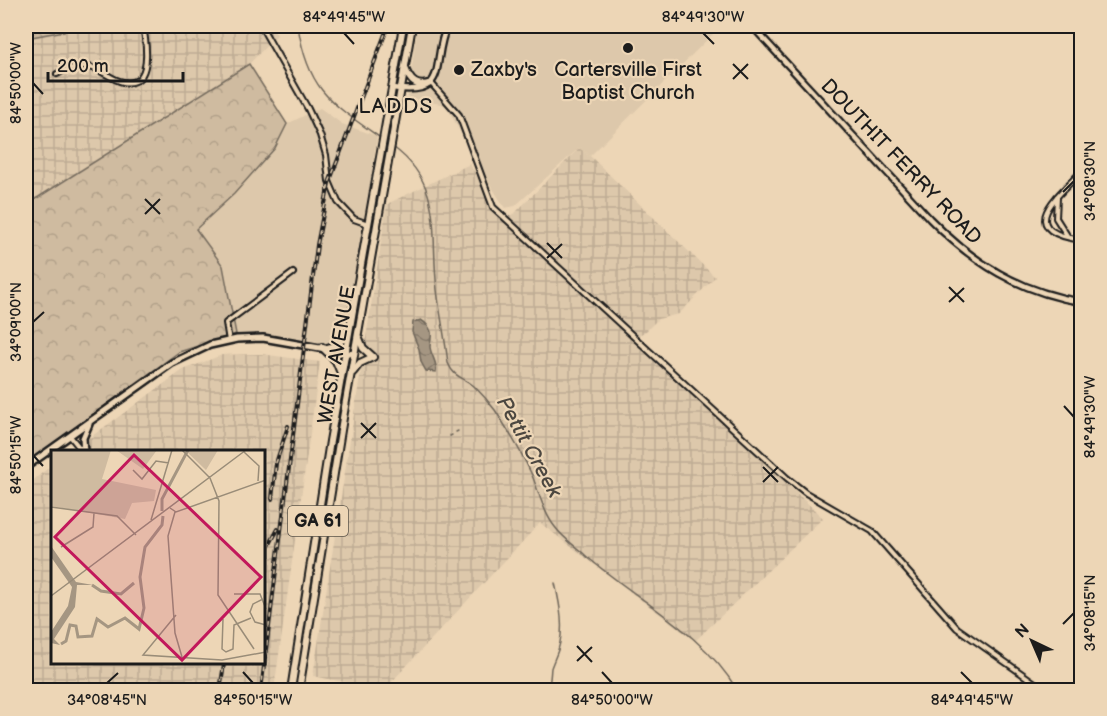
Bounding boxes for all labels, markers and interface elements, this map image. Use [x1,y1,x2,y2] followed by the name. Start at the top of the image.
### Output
[303,8,386,27] text: 84°49'45"W
[662,8,745,27] text: 84°49'30"W
[621,41,635,55] marker: Cartersville First Baptist Church
[7,42,26,124] text: 84°50'00"W
[48,45,183,83] scale bar
[57,56,109,77] text: 200 m
[470,58,537,82] place label: Zaxby's
[554,58,702,105] place label: Cartersville First Baptist Church
[452,63,466,77] marker: Zaxby's
[816,74,986,250] street label: DOUTHIT FERRY ROAD
[358,94,434,119] district label: LADDS
[1081,141,1100,221] text: 34°08'30"N
[7,282,26,362] text: 34°09'00"N
[313,284,361,426] street label: WEST AVENUE
[1081,375,1100,458] text: 84°49'30"W
[491,392,567,503] water label: Pettit Creek
[7,415,26,494] text: 84°50'15"W
[51,450,266,665] inset map
[288,506,348,536] road number: GA 61
[1081,575,1100,651] text: 34°08'15"N
[1002,611,1062,671] north arrow
[1012,620,1034,642] text: N
[67,691,147,710] text: 34°08'45"N
[214,691,293,710] text: 84°50'15"W
[571,691,653,710] text: 84°50'00"W
[931,691,1014,710] text: 84°49'45"W

